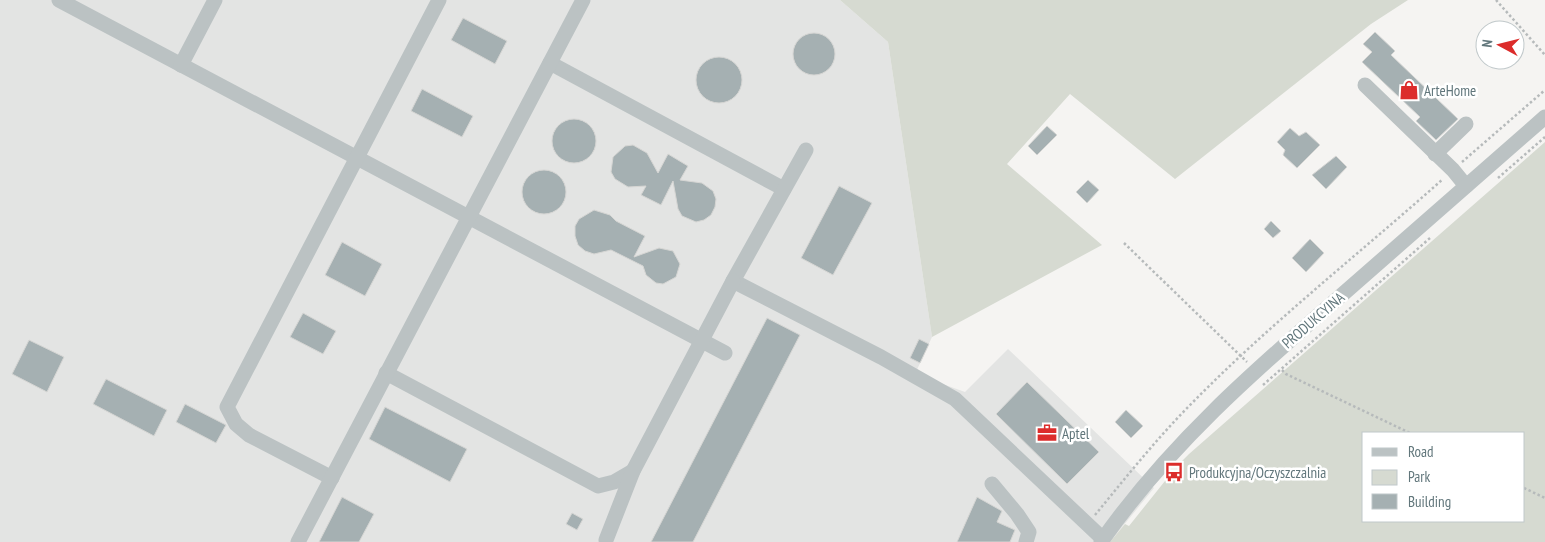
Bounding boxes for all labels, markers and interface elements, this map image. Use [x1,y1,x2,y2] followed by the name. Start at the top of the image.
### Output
[1475,20,1525,70] north arrow
[1478,39,1496,48] text: N
[1398,79,1420,101] shop icon: ArteHome
[1424,81,1476,100] place label: ArteHome
[1278,287,1349,352] street label: PRODUKCYJNA
[1036,422,1058,444] office icon: Aptel
[1062,424,1090,443] place label: Aptel
[1362,432,1525,522] legend
[1408,442,1434,461] text: Road
[1163,461,1185,483] bus stop icon: Produkcyjna/Oczyszczalnia
[1189,463,1326,482] place label: Produkcyjna/Oczyszczalnia
[1408,467,1430,486] text: Park
[1408,492,1451,511] text: Building

